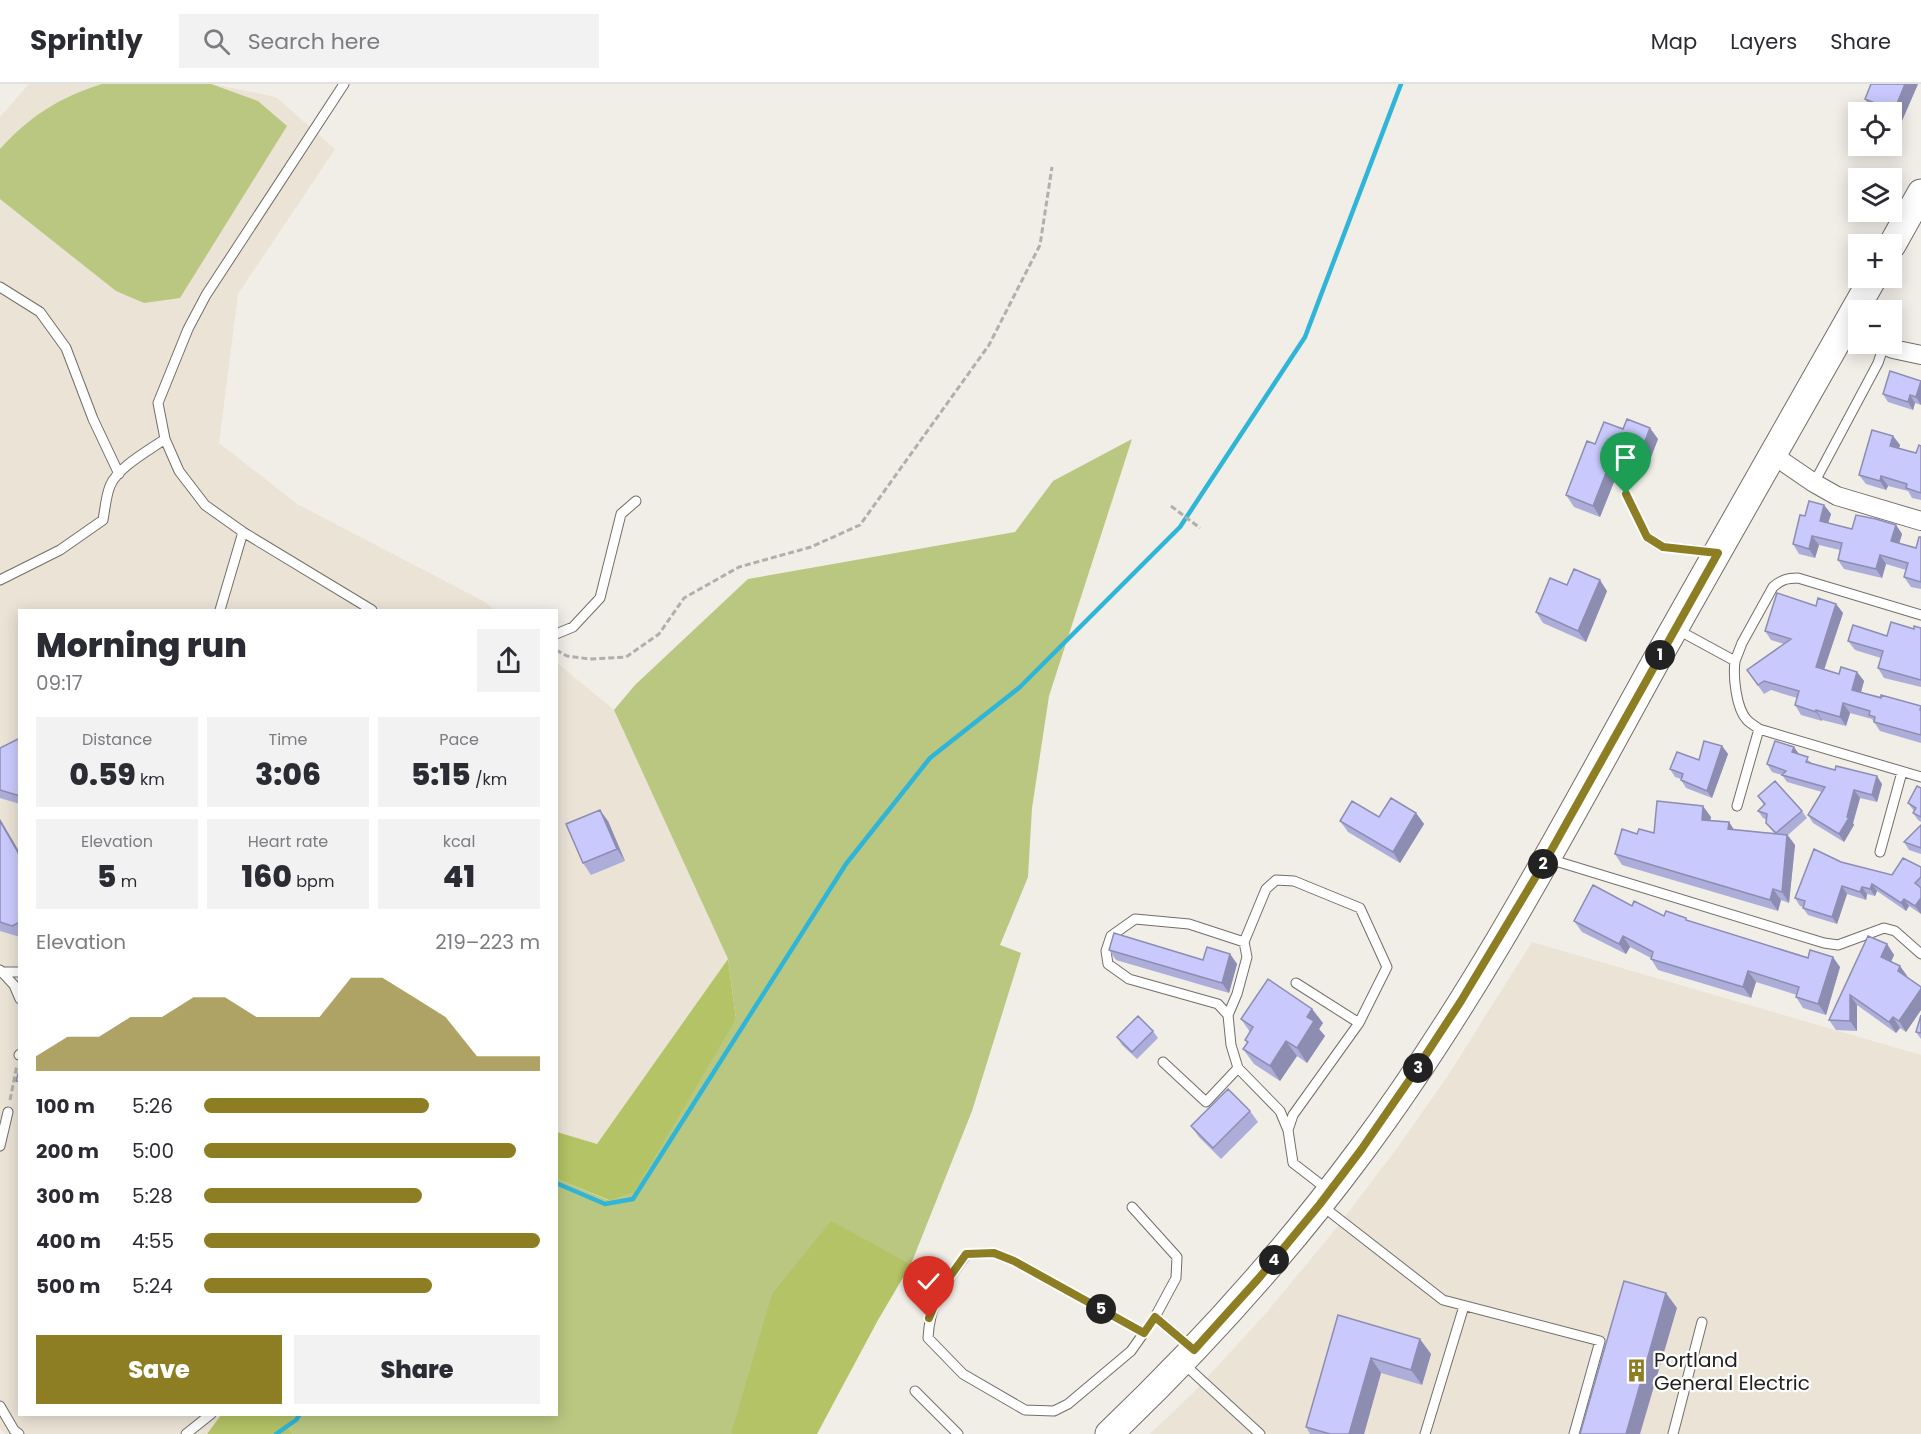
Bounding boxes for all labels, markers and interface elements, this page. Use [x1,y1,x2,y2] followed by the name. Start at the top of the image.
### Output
[179,14,599,68] search box
[30,21,143,60] text: Sprintly
[200,25,233,58] icon: search
[248,26,380,57] text: Search here
[1651,27,1697,56] text: Map
[1730,27,1797,56] text: Layers
[1830,27,1891,56] text: Share
[1848,102,1902,354] map controls
[1848,102,1902,156] button: locate
[1848,168,1902,222] button: layers
[1848,234,1902,288] button: +
[1848,300,1902,354] button: −
[1600,432,1651,494] pin
[1609,441,1642,474] icon: arrive
[36,622,247,669] text: Morning run
[477,629,540,692] button: share
[1645,640,1675,670] pin: 1
[1657,643,1663,666] text: 1
[36,669,83,697] text: 09:17
[82,728,152,751] text: Distance
[269,728,308,751] text: Time
[439,728,479,751] text: Pace
[69,753,136,796] text: 0.59
[255,753,321,796] text: 3:06
[411,753,471,796] text: 5:15
[136,768,165,791] text: km
[471,768,507,791] text: /km
[81,830,153,853] text: Elevation
[248,830,328,853] text: Heart rate
[443,830,475,853] text: kcal
[1528,849,1558,879] pin: 2
[1538,852,1548,875] text: 2
[97,855,116,898] text: 5
[242,855,292,898] text: 160
[443,855,475,898] text: 41
[116,870,137,893] text: m
[292,870,334,893] text: bpm
[36,928,126,956] text: Elevation
[435,928,540,956] text: 219–223 m
[1403,1053,1433,1083] pin: 3
[1413,1056,1423,1079] text: 3
[36,1092,95,1120] text: 100 m
[132,1092,173,1120] text: 5:26
[36,1137,99,1165] text: 200 m
[132,1137,174,1165] text: 5:00
[36,1182,100,1210] text: 300 m
[132,1182,173,1210] text: 5:28
[36,1227,101,1255] text: 400 m
[132,1227,174,1255] text: 4:55
[1259,1245,1289,1275] pin: 4
[1269,1248,1279,1271] text: 4
[903,1256,954,1318] pin
[912,1265,945,1298] icon: check
[36,1272,101,1300] text: 500 m
[132,1272,173,1300] text: 5:24
[1086,1294,1116,1324] pin: 5
[1096,1297,1106,1320] text: 5
[36,1335,282,1404] button: Save
[294,1335,540,1404] button: Share
[1654,1346,1810,1397] place label: Portland General Electric
[1623,1358,1649,1384] building icon: Portland General Electric

